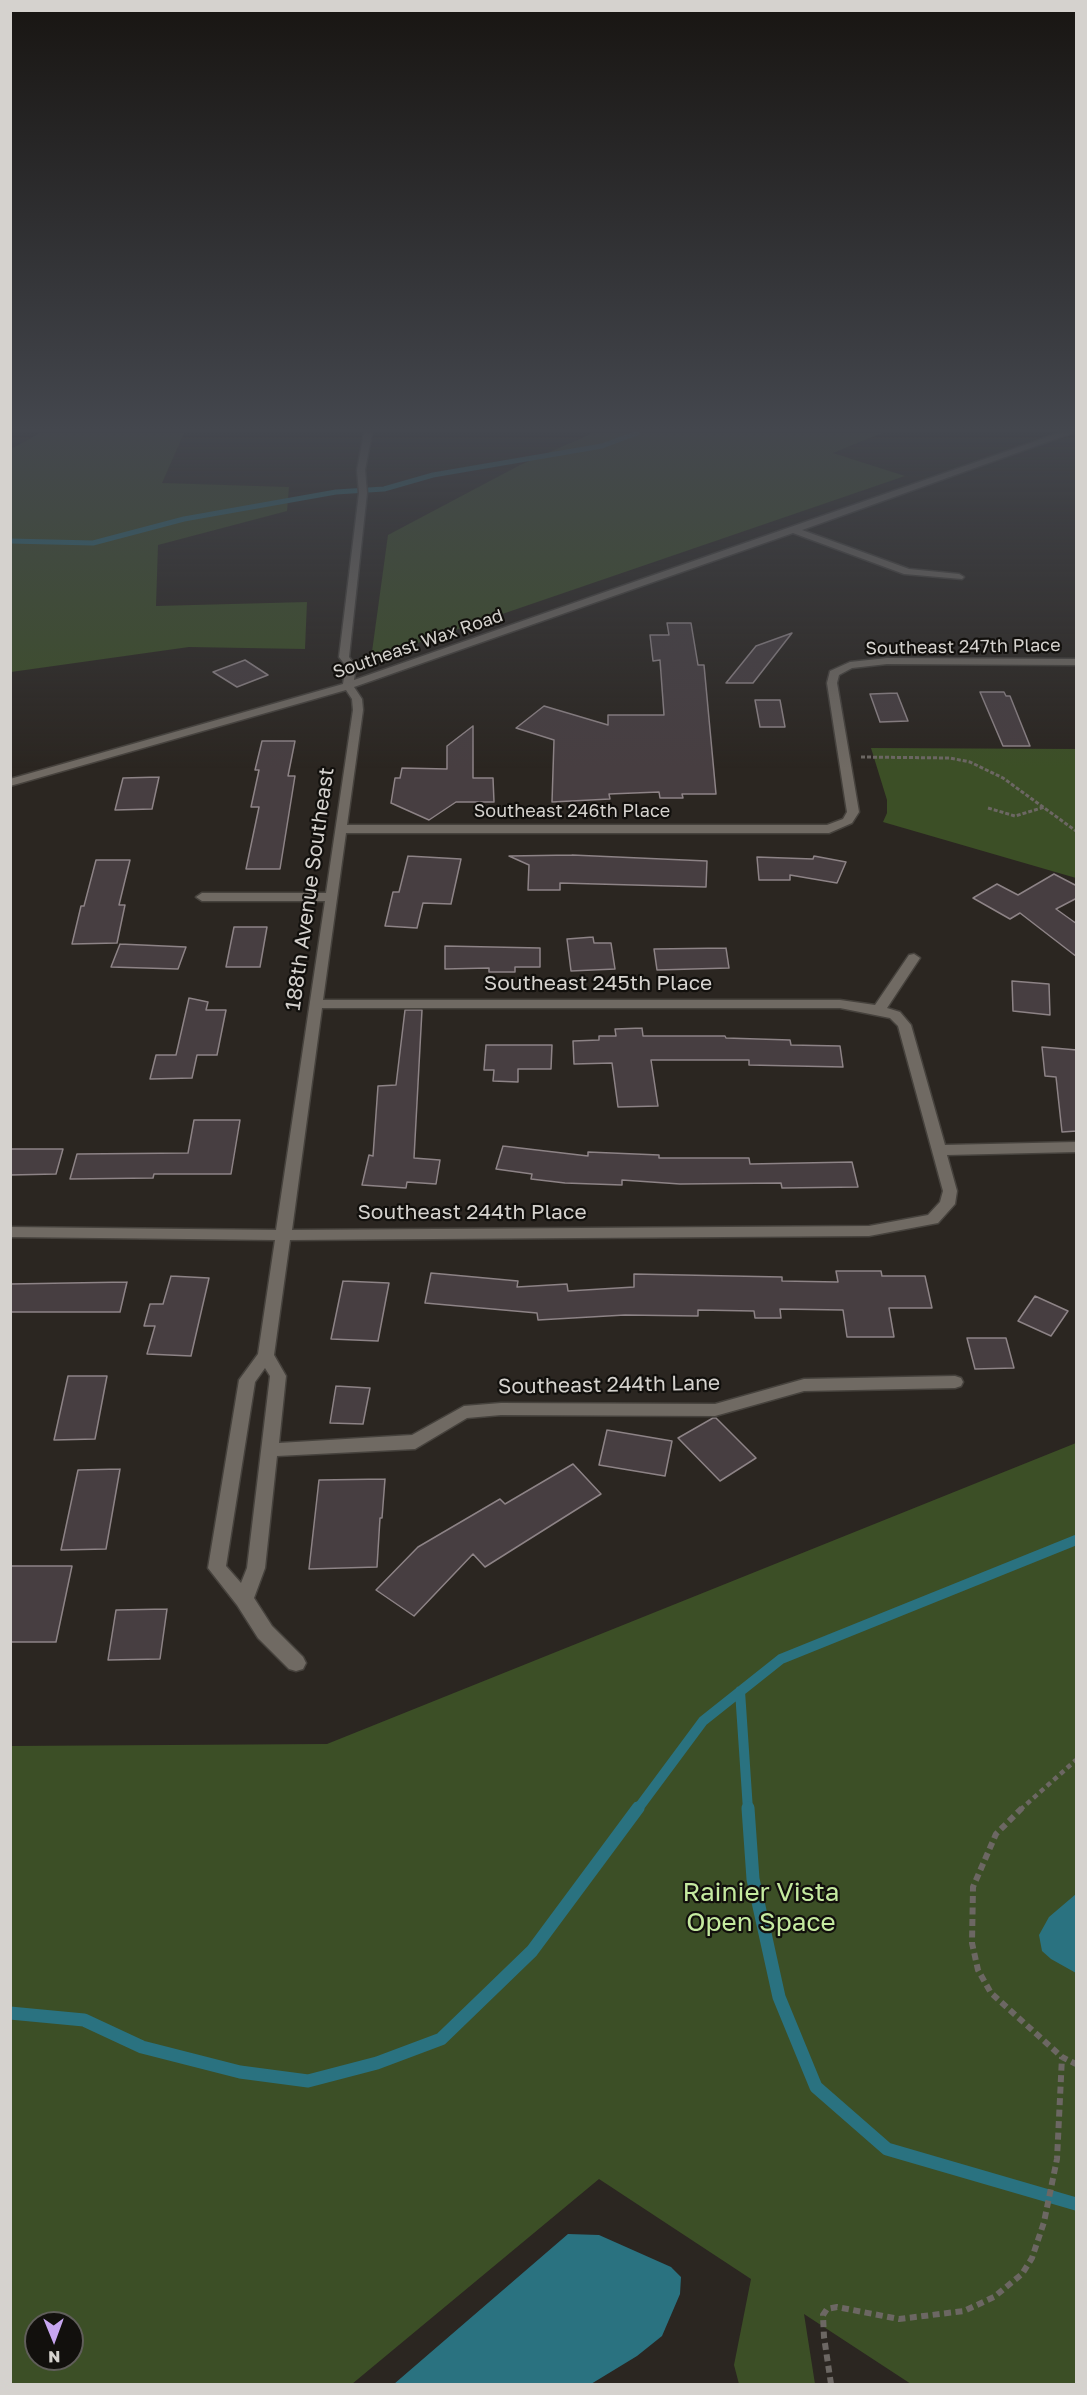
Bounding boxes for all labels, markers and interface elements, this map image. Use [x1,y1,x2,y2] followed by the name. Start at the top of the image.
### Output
[330,605,506,683] street label: Southeast Wax Road
[865,634,1061,660] street label: Southeast 247th Place
[280,766,340,1012] street label: 188th Avenue Southeast
[474,800,670,822] street label: Southeast 246th Place
[484,970,712,996] street label: Southeast 245th Place
[357,1199,587,1225] street label: Southeast 244th Place
[498,1370,720,1400] street label: Southeast 244th Lane
[682,1877,840,1938] park label: Rainier Vista Open Space
[24,2311,84,2371] north arrow
[48,2347,61,2367] text: N

